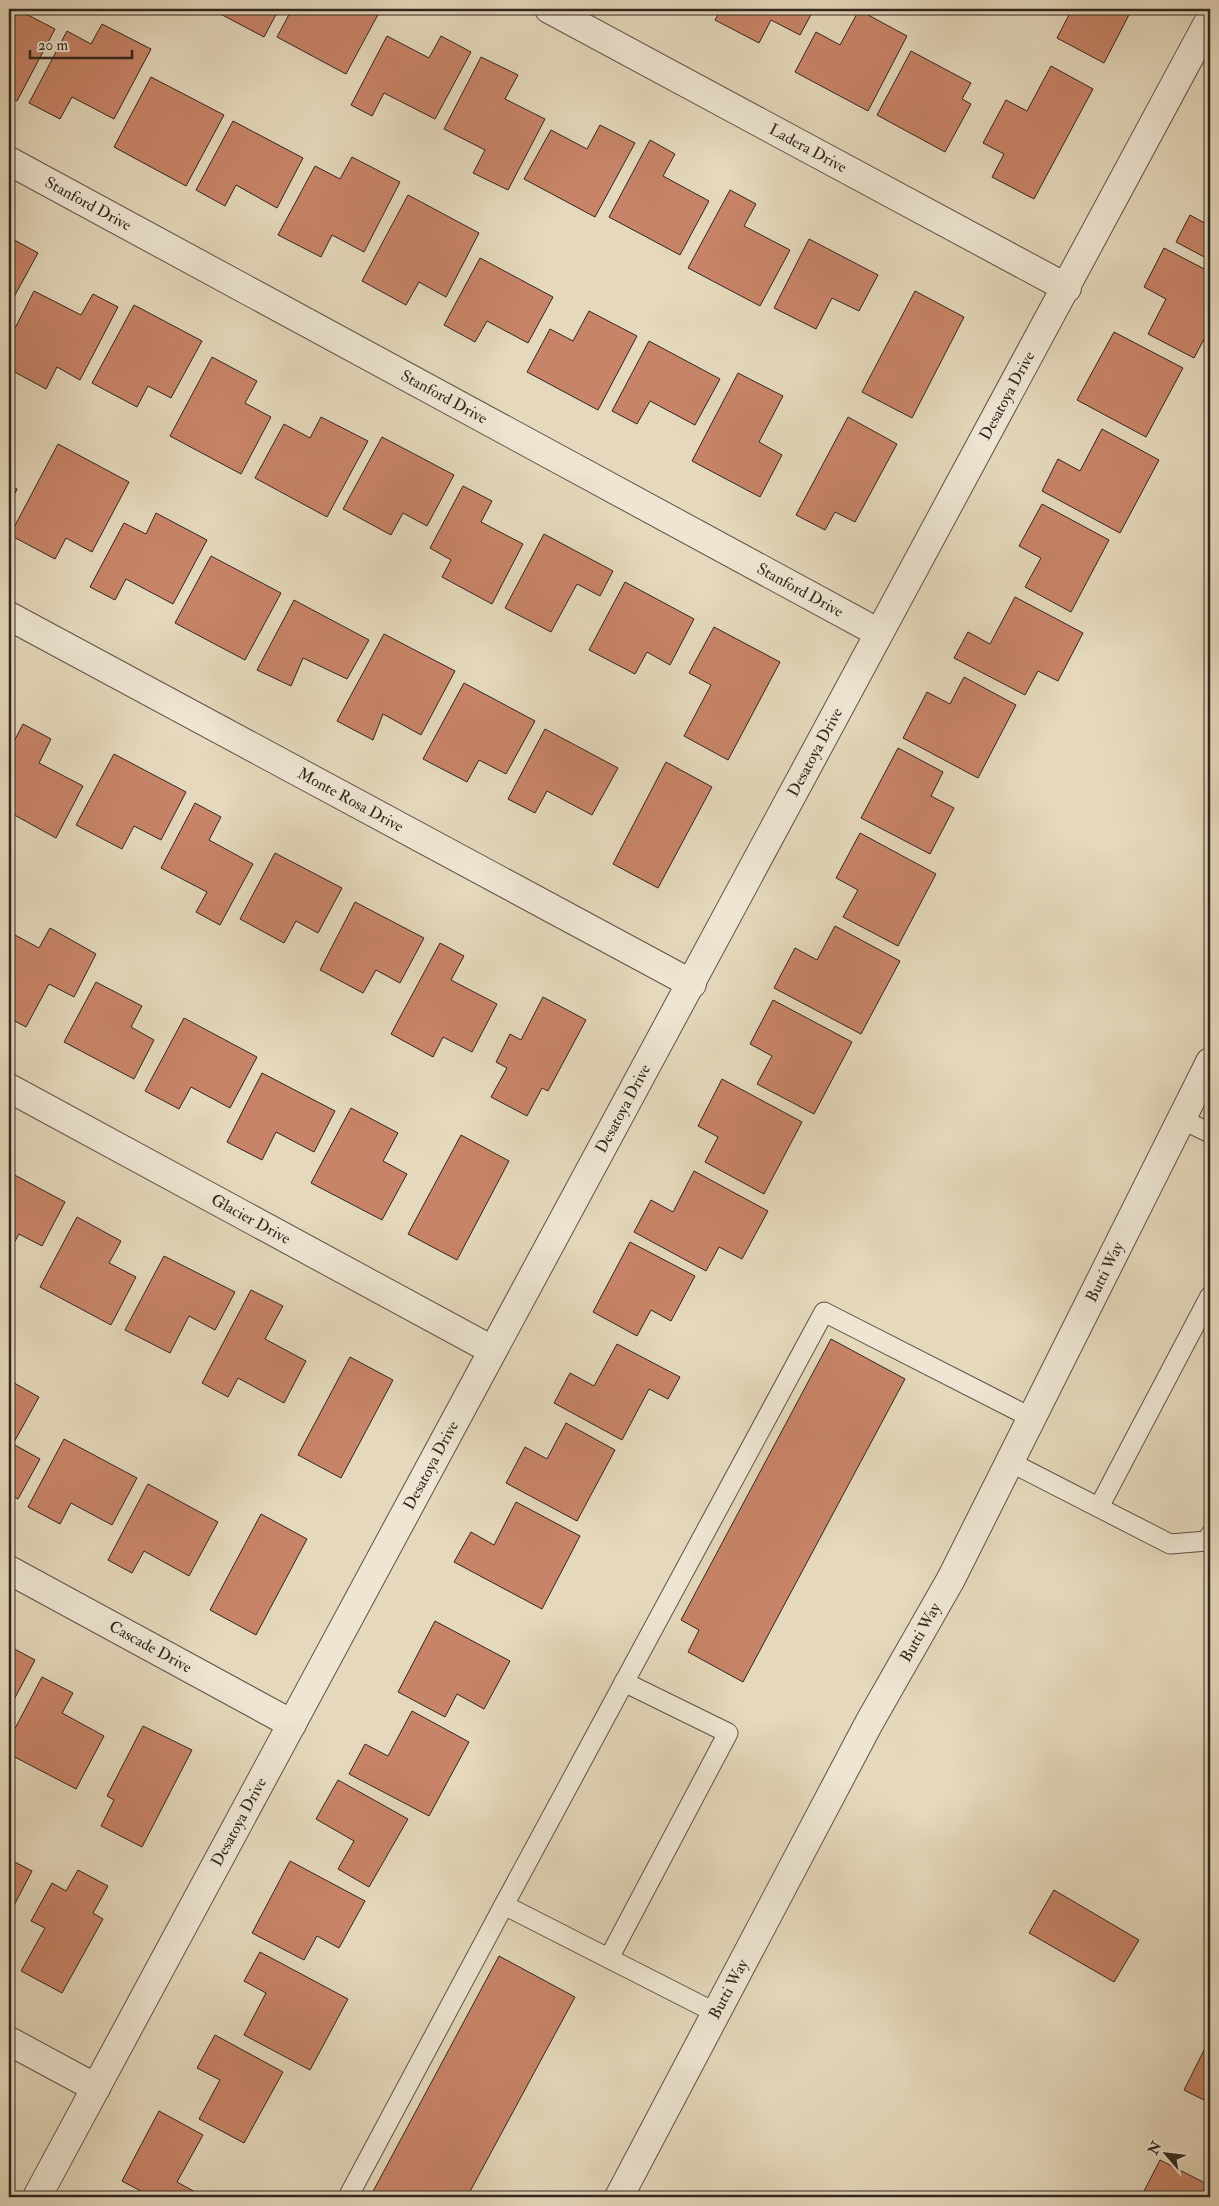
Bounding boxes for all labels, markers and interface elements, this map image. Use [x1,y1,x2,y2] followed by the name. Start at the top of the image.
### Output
[30,28,132,60] scale bar
[38,36,68,55] text: 20 m
[766,119,850,178] street label: Ladera Drive
[41,172,135,236] street label: Stanford Drive
[975,347,1039,444] street label: Desatoya Drive
[397,365,491,429] street label: Stanford Drive
[753,559,847,622] street label: Stanford Drive
[783,704,847,800] street label: Desatoya Drive
[294,763,407,837] street label: Monte Rosa Drive
[591,1061,655,1157] street label: Desatoya Drive
[208,1189,294,1249] street label: Glacier Drive
[1081,1238,1129,1306] street label: Butti Way
[399,1417,463,1513] street label: Desatoya Drive
[896,1598,946,1666] street label: Butti Way
[106,1616,196,1678] street label: Cascade Drive
[207,1774,271,1870] street label: Desatoya Drive
[705,1955,753,2023] street label: Butti Way
[1142,2128,1192,2178] north arrow
[1144,2138,1166,2159] text: N

